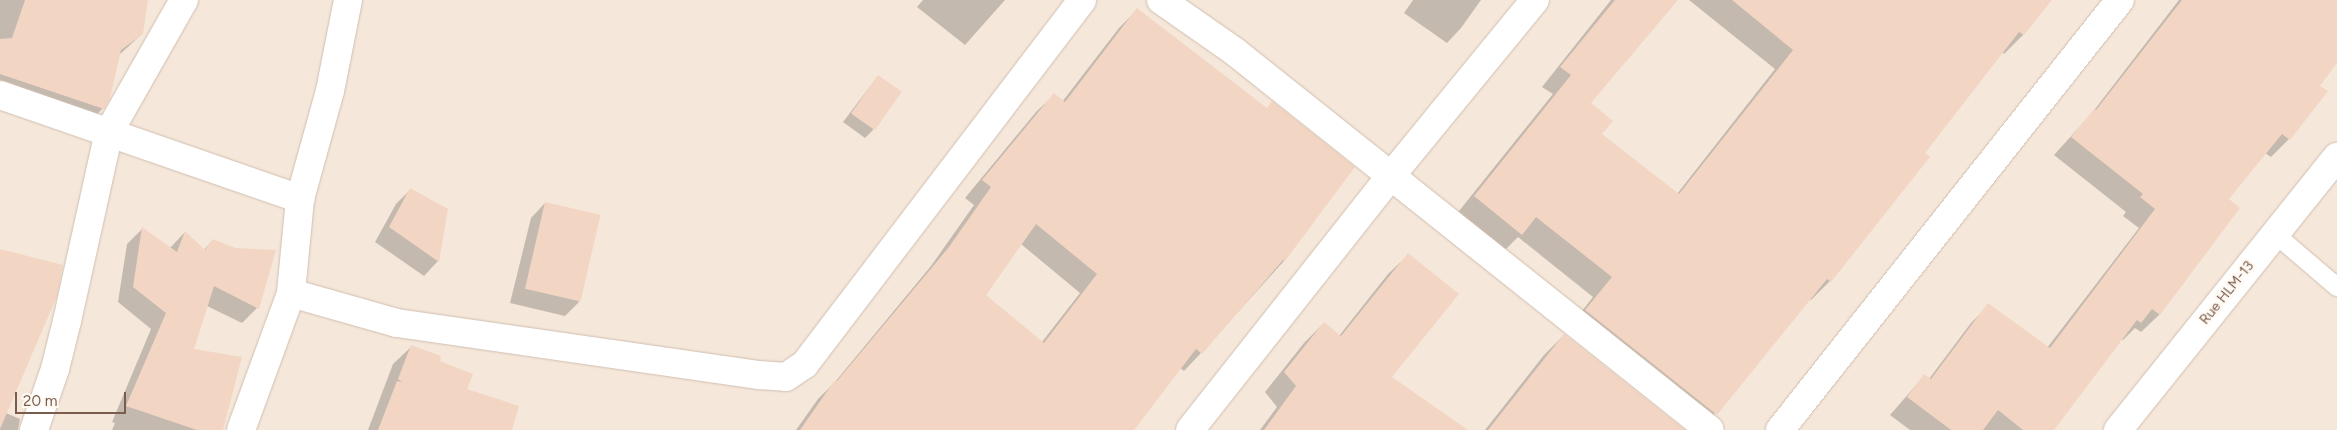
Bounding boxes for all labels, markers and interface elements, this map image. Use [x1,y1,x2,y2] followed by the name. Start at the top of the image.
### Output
[2196,258,2258,328] street label: Rue HLM-13
[18,382,129,414] scale bar
[23,392,57,410] text: 20 m

